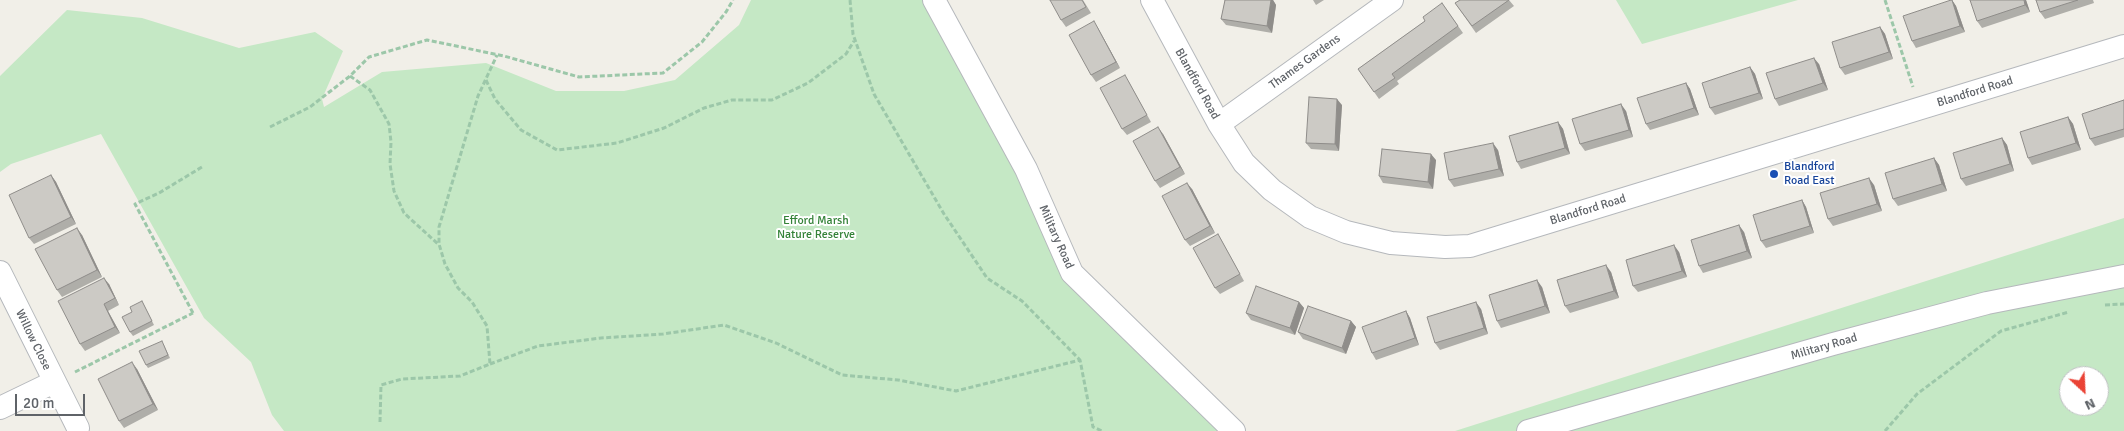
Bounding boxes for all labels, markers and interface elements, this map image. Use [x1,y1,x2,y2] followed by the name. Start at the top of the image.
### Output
[1267,31,1343,93] street label: Thames Gardens
[1172,46,1222,122] street label: Blandford Road
[1935,74,2015,110] street label: Blandford Road
[1784,160,1835,188] place label: Blandford Road East
[1768,168,1780,180] marker: Blandford Road East
[1548,192,1628,228] street label: Blandford Road
[1035,203,1077,271] street label: Military Road
[777,214,855,242] park label: Efford Marsh Nature Reserve
[12,307,54,373] street label: Willow Close
[1789,331,1859,363] street label: Military Road
[2059,366,2109,416] north arrow
[18,384,88,416] scale bar
[23,394,54,412] text: 20 m
[2082,394,2098,414] text: N

